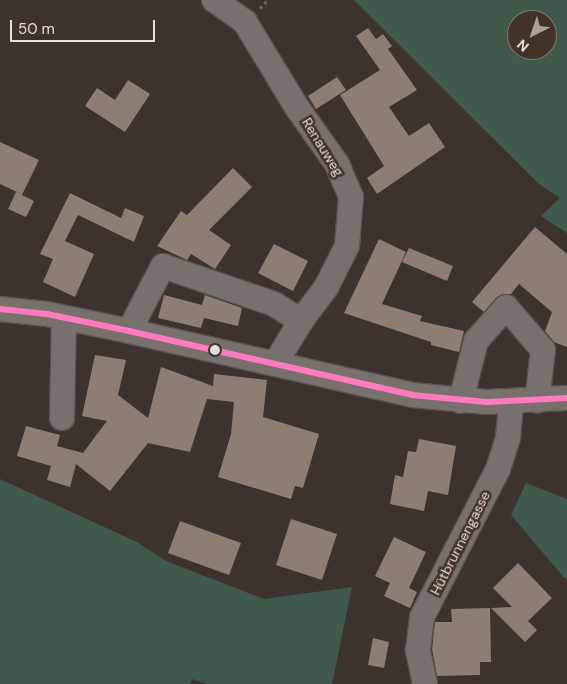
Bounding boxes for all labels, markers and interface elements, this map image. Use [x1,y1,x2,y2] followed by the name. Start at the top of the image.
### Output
[12,10,158,42] scale bar
[507,10,557,60] north arrow
[18,19,55,39] text: 50 m
[513,35,533,56] text: N
[298,115,348,179] street label: Renauweg
[210,345,220,355] unlabelled marker
[427,488,493,598] street label: Hütbrunnengasse

